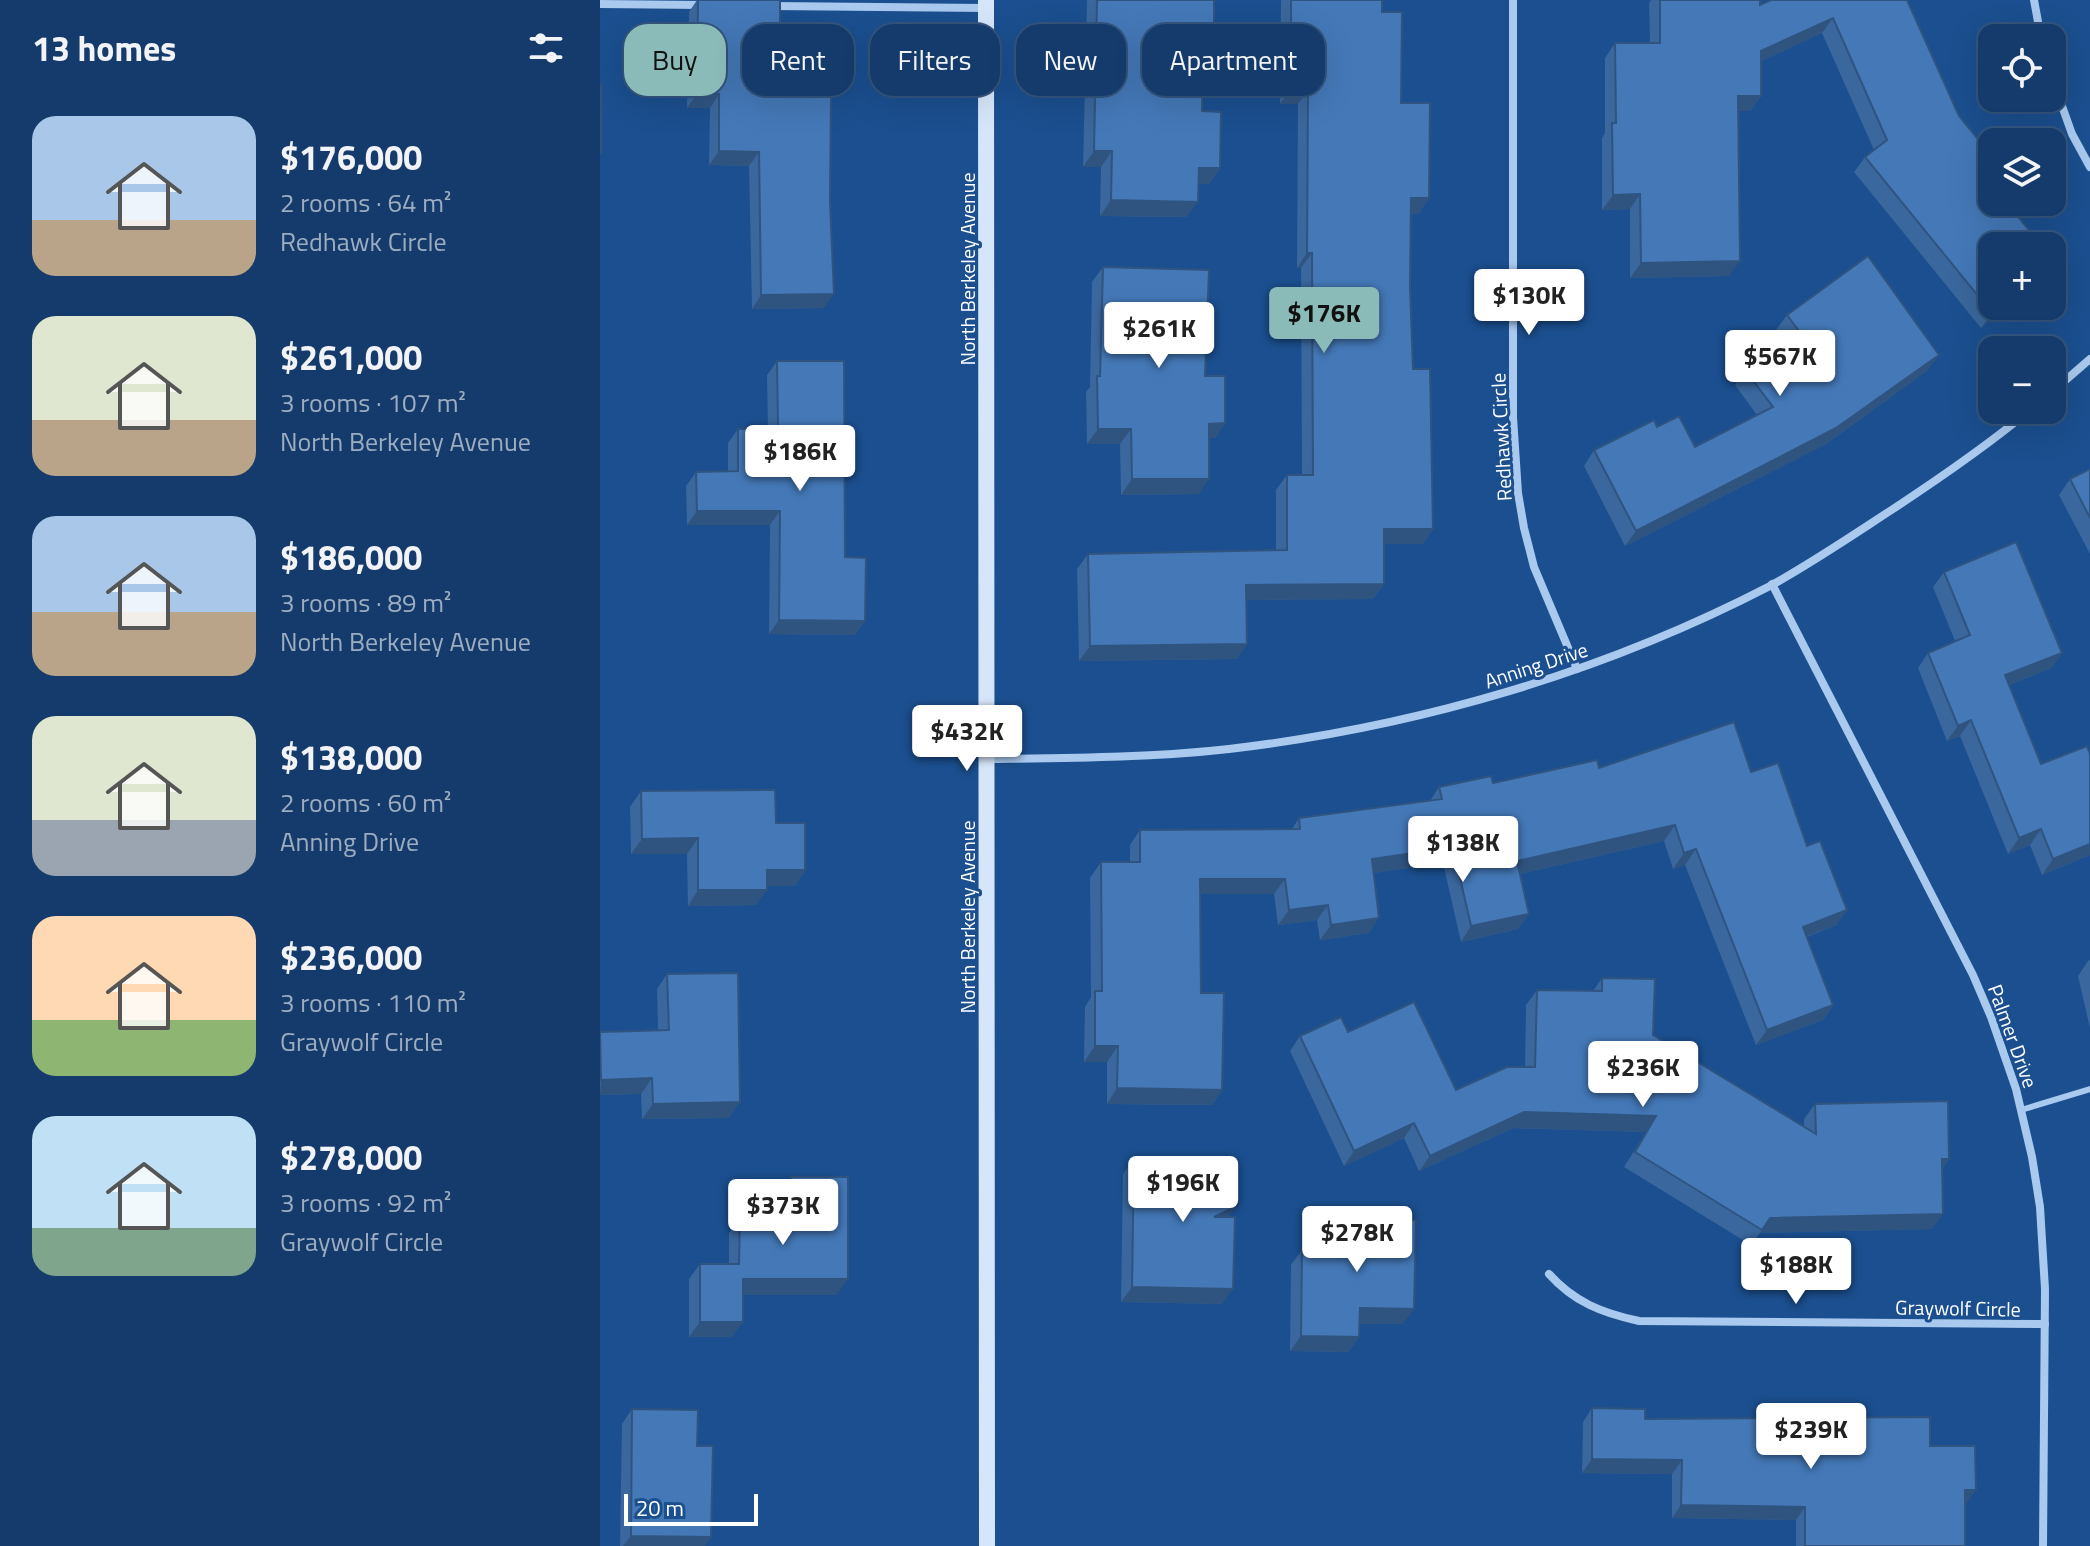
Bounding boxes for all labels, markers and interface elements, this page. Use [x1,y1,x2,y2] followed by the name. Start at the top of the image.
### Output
[32,22,176,74] text: 13 homes
[624,24,726,96] chip: Buy
[742,24,854,96] chip: Rent
[870,24,1000,96] chip: Filters
[1016,24,1126,96] chip: New
[1142,24,1325,96] chip: Apartment
[1978,24,2066,424] map controls
[1978,24,2066,112] button: locate
[524,26,568,70] icon: filters
[1978,128,2066,216] button: layers
[280,131,422,183] text: $176,000
[96,148,192,244] icon: home
[952,173,983,365] street label: North Berkeley Avenue
[280,183,451,222] text: 2 rooms · 64 m²
[280,222,447,261] text: Redhawk Circle
[1978,232,2066,320] button: +
[1473,269,1585,337] pin: $130K
[1492,275,1566,314] text: $130K
[1268,287,1380,355] pin: $176K
[1287,293,1361,332] text: $176K
[1103,302,1215,370] pin: $261K
[1122,308,1196,347] text: $261K
[1724,330,1836,398] pin: $567K
[280,331,422,383] text: $261,000
[1743,336,1817,375] text: $567K
[1978,336,2066,424] button: −
[96,348,192,444] icon: home
[1482,372,1520,502] street label: Redhawk Circle
[280,383,466,422] text: 3 rooms · 107 m²
[280,422,531,461] text: North Berkeley Avenue
[744,425,856,493] pin: $186K
[763,431,837,470] text: $186K
[280,531,422,583] text: $186,000
[96,548,192,644] icon: home
[280,583,451,622] text: 3 rooms · 89 m²
[280,622,531,661] text: North Berkeley Avenue
[1480,634,1592,696] street label: Anning Drive
[911,705,1023,773] pin: $432K
[930,711,1004,750] text: $432K
[280,731,422,783] text: $138,000
[96,748,192,844] icon: home
[280,783,451,822] text: 2 rooms · 60 m²
[1407,816,1519,884] pin: $138K
[952,821,983,1013] street label: North Berkeley Avenue
[280,822,419,861] text: Anning Drive
[1426,822,1500,861] text: $138K
[280,931,422,983] text: $236,000
[96,948,192,1044] icon: home
[1980,980,2046,1092] street label: Palmer Drive
[280,983,466,1022] text: 3 rooms · 110 m²
[280,1022,443,1061] text: Graywolf Circle
[1587,1041,1699,1109] pin: $236K
[1606,1047,1680,1086] text: $236K
[280,1131,422,1183] text: $278,000
[96,1148,192,1244] icon: home
[1127,1156,1239,1224] pin: $196K
[1146,1162,1220,1201] text: $196K
[727,1179,839,1247] pin: $373K
[280,1183,451,1222] text: 3 rooms · 92 m²
[746,1185,820,1224] text: $373K
[1301,1206,1413,1274] pin: $278K
[1320,1212,1394,1251] text: $278K
[280,1222,443,1261] text: Graywolf Circle
[1740,1238,1852,1306] pin: $188K
[1759,1244,1833,1283] text: $188K
[1895,1291,2021,1325] street label: Graywolf Circle
[1755,1403,1867,1471] pin: $239K
[1774,1409,1848,1448] text: $239K
[624,1490,758,1526] scale bar
[636,1491,684,1525] text: 20 m

